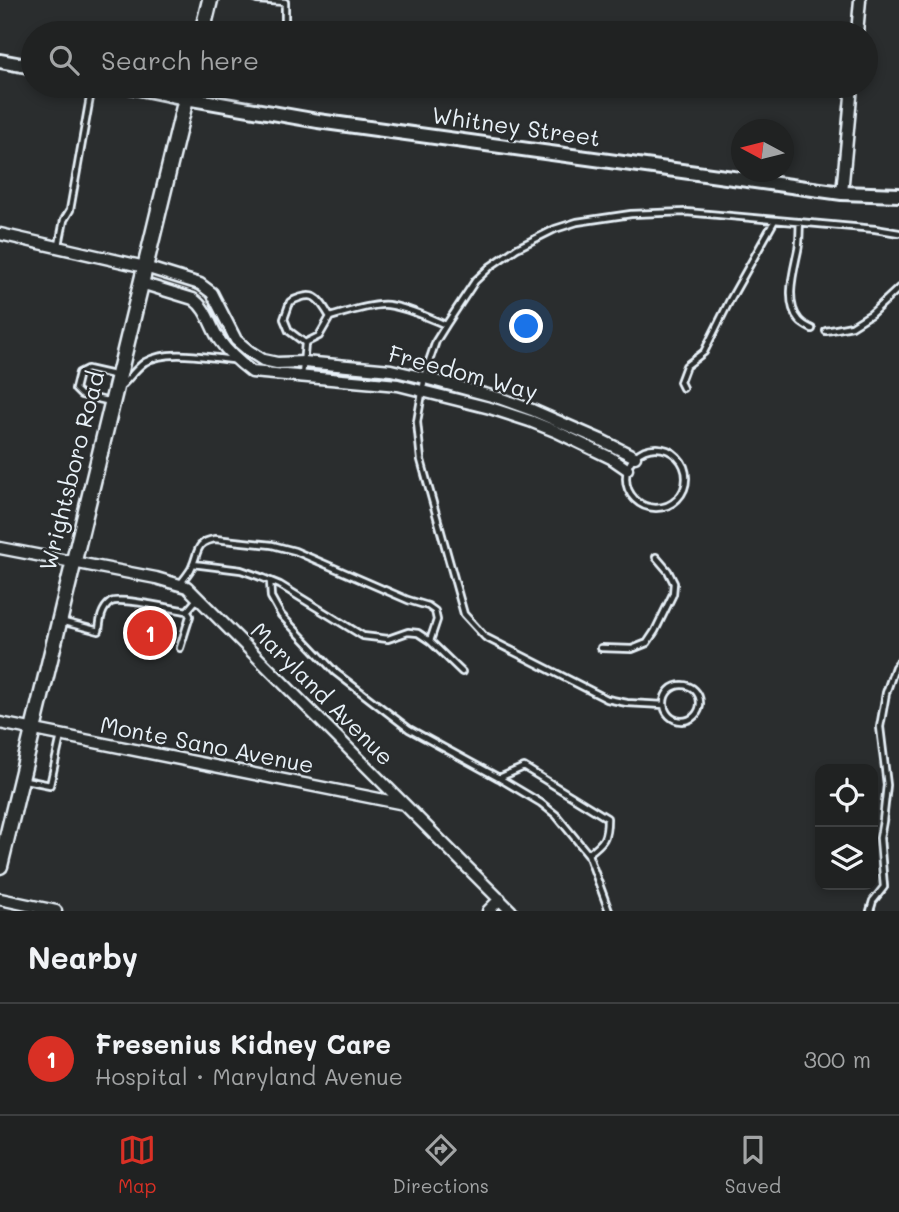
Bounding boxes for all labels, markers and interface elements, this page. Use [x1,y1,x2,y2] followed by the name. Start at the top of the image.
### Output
[21,21,878,98] search box
[45,41,83,79] icon: search
[101,43,259,77] text: Search here
[430,99,602,153] street label: Whitney Street
[731,119,794,182] north arrow
[509,309,543,343] your location
[385,338,541,406] street label: Freedom Way
[32,368,110,574] street label: Wrightsboro Road
[127,607,173,659] pin: 1
[245,615,401,771] street label: Maryland Avenue
[98,709,317,779] street label: Monte Sano Avenue
[815,764,878,890] map controls
[815,764,878,827] button: locate
[815,827,878,890] button: layers
[28,937,138,977] text: Nearby
[95,1027,391,1061] text: Fresenius Kidney Care
[46,1044,56,1074] text: 1
[803,1044,871,1074] text: 300 m
[95,1061,403,1091] text: Hospital · Maryland Avenue
[118,1131,157,1198] tab: Map
[392,1131,489,1198] tab: Directions
[725,1131,781,1198] tab: Saved

